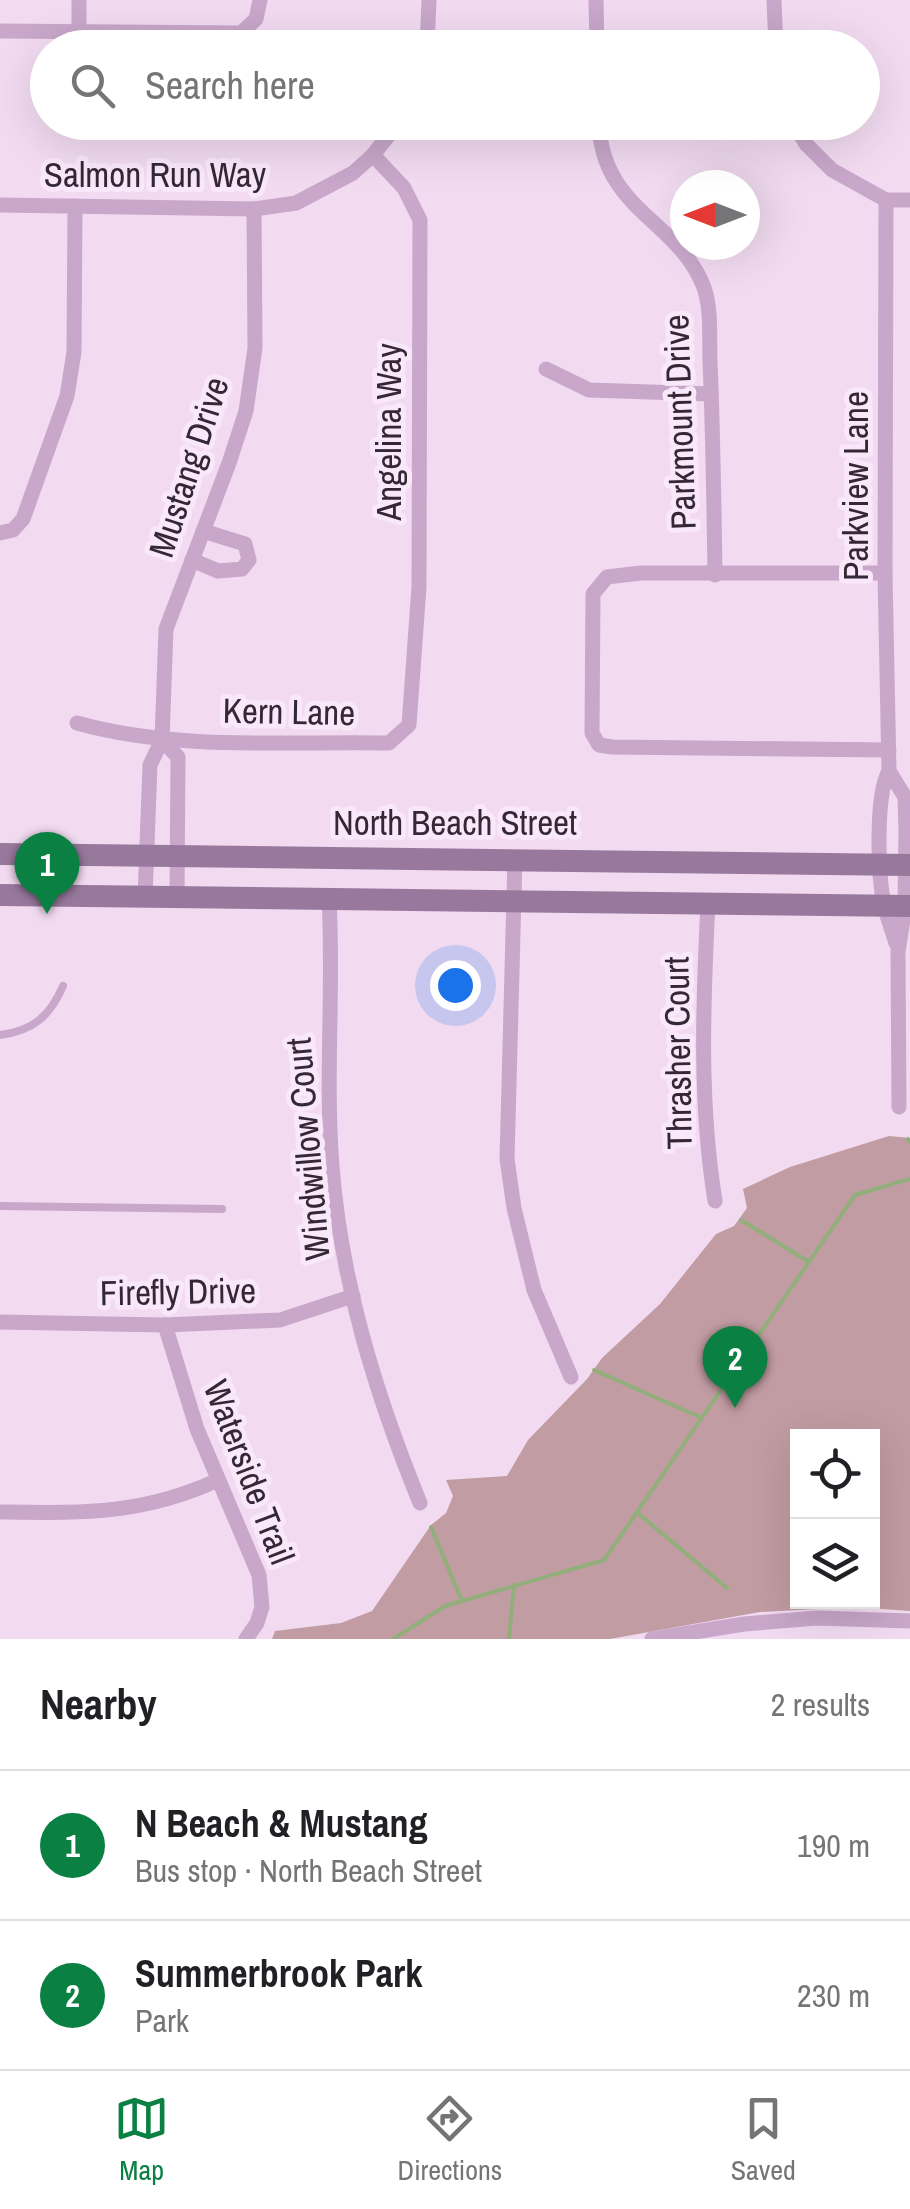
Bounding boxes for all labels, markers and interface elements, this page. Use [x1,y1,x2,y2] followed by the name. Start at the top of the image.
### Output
[30,30,880,140] search box
[65,58,120,113] icon: search
[145,60,315,111] text: Search here
[44,151,267,198] street label: Salmon Run Way
[670,170,760,260] north arrow
[652,314,707,530] street label: Parkmount Drive
[365,343,412,522] street label: Angelina Way
[137,371,240,563] street label: Mustang Drive
[832,391,879,581] street label: Parkview Lane
[222,687,356,736] street label: Kern Lane
[333,799,577,846] street label: North Beach Street
[15,832,80,914] pin: 1
[652,956,703,1150] street label: Thrasher Court
[430,960,481,1011] your location
[274,1036,341,1262] street label: Windwillow Court
[99,1267,257,1316] street label: Firefly Drive
[702,1326,768,1408] pin: 2
[193,1373,306,1571] street label: Waterside Trail
[790,1429,880,1609] map controls
[790,1429,880,1519] button: locate
[790,1519,880,1609] button: layers
[40,1676,157,1732] text: Nearby
[771,1683,870,1726] text: 2 results
[135,1798,428,1849] text: N Beach & Mustang
[65,1824,80,1867] text: 1
[797,1824,870,1867] text: 190 m
[135,1849,482,1892] text: Bus stop · North Beach Street
[135,1948,422,1999] text: Summerbrook Park
[65,1974,80,2017] text: 2
[797,1974,870,2017] text: 230 m
[135,1999,189,2042] text: Park
[114,2091,169,2189] tab: Map
[398,2091,502,2189] tab: Directions
[731,2091,796,2189] tab: Saved

